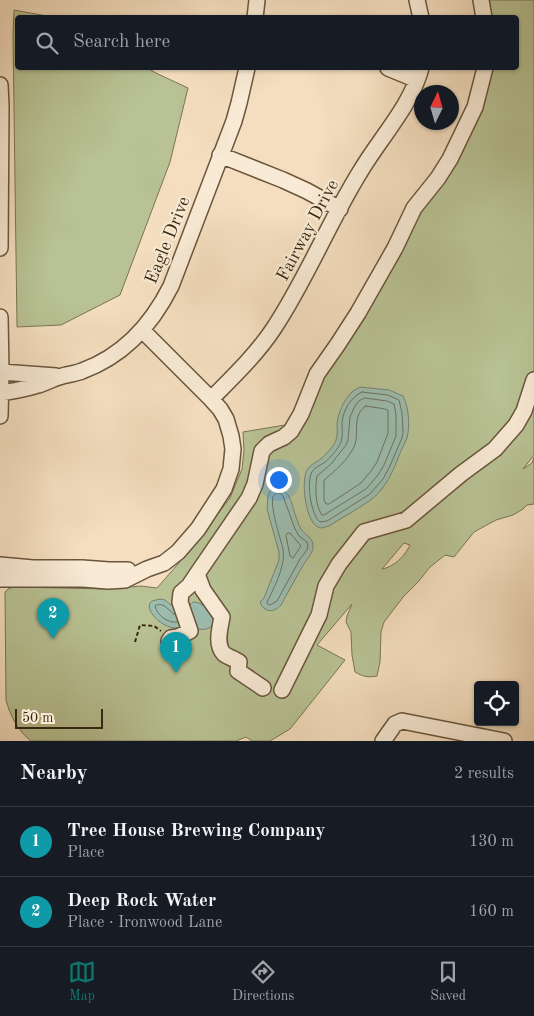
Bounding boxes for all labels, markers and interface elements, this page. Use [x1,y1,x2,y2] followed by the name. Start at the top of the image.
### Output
[15,15,519,70] search box
[33,29,61,57] icon: search
[73,33,170,52] text: Search here
[414,85,459,130] north arrow
[274,177,342,284] street label: Fairway Drive
[142,194,194,287] street label: Eagle Drive
[266,467,292,493] your location
[37,598,69,639] pin: 2
[160,632,192,673] pin: 1
[474,681,519,726] map controls
[474,681,519,726] button: locate
[15,706,102,729] scale bar
[22,711,53,725] text: 50 m
[20,763,88,784] text: Nearby
[454,766,514,782] text: 2 results
[67,822,326,841] text: Tree House Brewing Company
[31,834,41,850] text: 1
[469,834,514,850] text: 130 m
[67,845,104,861] text: Place
[67,892,216,911] text: Deep Rock Water
[31,904,41,920] text: 2
[469,904,514,920] text: 160 m
[67,915,222,931] text: Place · Ironwood Lane
[68,958,96,1005] tab: Map
[232,958,294,1005] tab: Directions
[430,958,466,1005] tab: Saved

